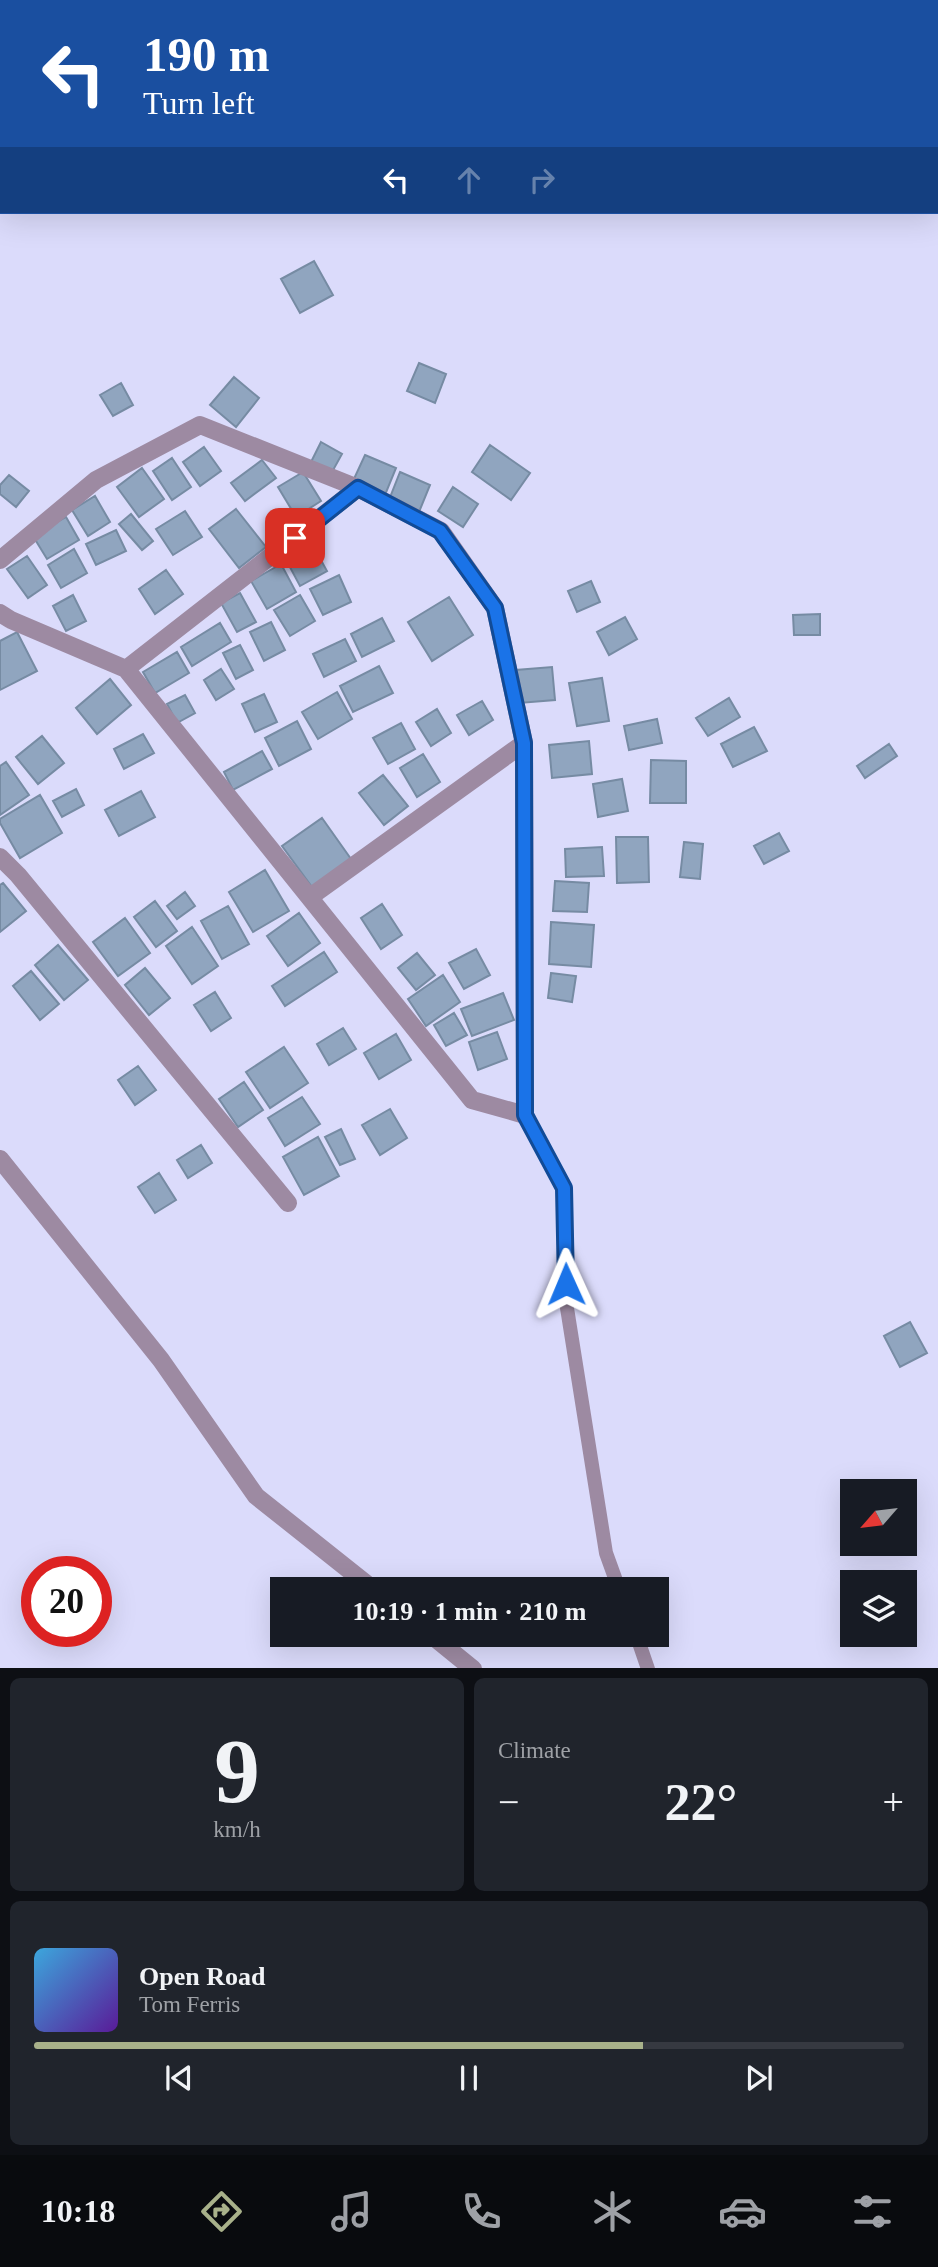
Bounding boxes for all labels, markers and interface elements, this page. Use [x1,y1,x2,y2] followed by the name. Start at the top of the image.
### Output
[143,27,270,82] text: 190 m
[28,28,119,119] icon: left
[143,85,255,121] text: Turn left
[377,161,415,199] icon: left
[450,161,488,199] icon: ahead
[523,161,561,199] icon: right
[265,508,325,568] pin
[276,519,314,557] icon: arrive
[529,1247,603,1321] position arrow
[840,1479,917,1556] north arrow
[840,1479,917,1647] map controls
[21,1556,112,1647] speed limit sign: 20
[840,1570,917,1647] button: layers
[353,1597,587,1626] text: 10:19 · 1 min · 210 m
[214,1721,260,1822] text: 9
[498,1738,571,1763] text: Climate
[665,1774,737,1831] text: 22°
[498,1781,519,1823] text: −
[883,1781,904,1823] text: +
[213,1817,261,1842] text: km/h
[139,1962,265,1991] text: Open Road
[139,1992,240,2017] text: Tom Ferris
[160,2059,198,2097] icon: previous
[450,2059,488,2097] icon: pause
[740,2059,778,2097] icon: next
[197,2187,246,2236] icon: directions
[327,2187,376,2236] icon: music
[457,2187,506,2236] icon: phone
[588,2187,637,2236] icon: climate
[718,2187,767,2236] icon: car
[848,2187,897,2236] icon: filters
[41,2193,115,2229] text: 10:18

